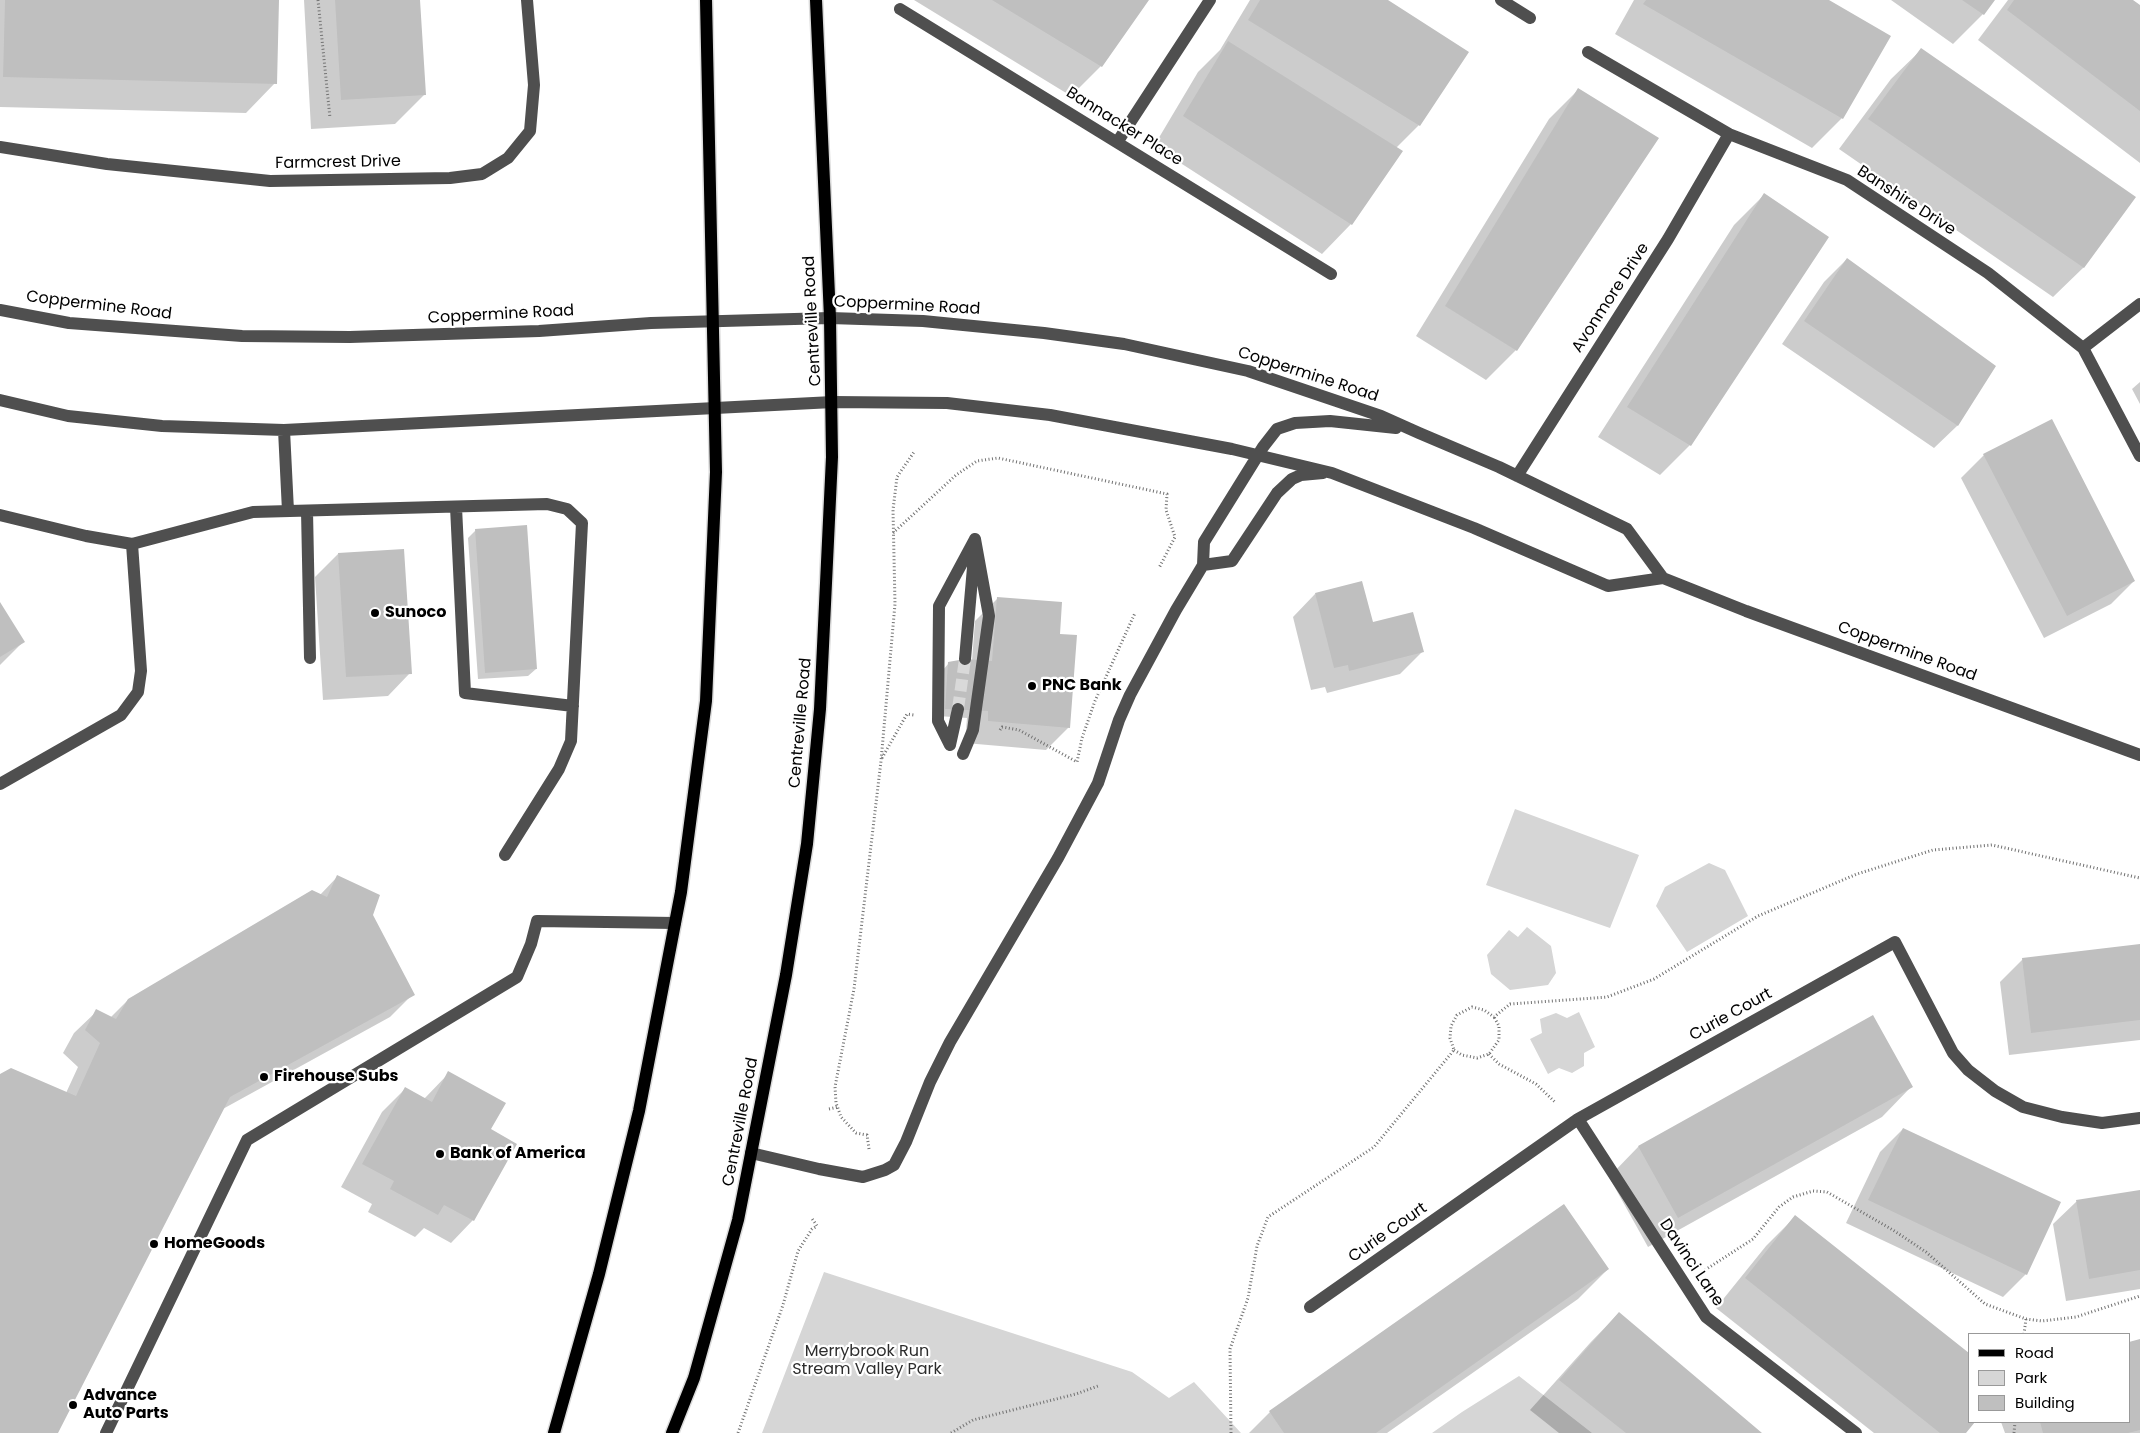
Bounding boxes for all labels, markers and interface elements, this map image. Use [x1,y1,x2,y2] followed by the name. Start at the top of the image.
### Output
[1062,83,1186,171] street label: Bannacker Place
[275,152,401,174] street label: Farmcrest Drive
[1853,162,1959,240] street label: Banshire Drive
[1568,239,1654,357] street label: Avonmore Drive
[800,255,826,387] street label: Centreville Road
[25,288,173,324] street label: Coppermine Road
[833,293,981,319] street label: Coppermine Road
[427,302,575,328] street label: Coppermine Road
[1235,343,1381,407] street label: Coppermine Road
[385,603,446,623] place label: Sunoco
[369,607,381,619] marker: Sunoco
[1835,618,1979,686] street label: Coppermine Road
[786,657,816,789] street label: Centreville Road
[1042,676,1122,696] place label: PNC Bank
[1026,680,1038,692] marker: PNC Bank
[1686,984,1776,1046] street label: Curie Court
[719,1056,763,1188] street label: Centreville Road
[274,1067,399,1087] place label: Firehouse Subs
[258,1071,270,1083] marker: Firehouse Subs
[450,1144,586,1164] place label: Bank of America
[434,1148,446,1160] marker: Bank of America
[1345,1199,1431,1267] street label: Curie Court
[1655,1216,1727,1310] street label: Davinci Lane
[164,1234,265,1254] place label: HomeGoods
[148,1238,160,1250] marker: HomeGoods
[1968,1333,2130,1423] legend
[792,1342,942,1380] park label: Merrybrook Run Stream Valley Park
[2015,1342,2054,1363] text: Road
[2015,1367,2047,1388] text: Park
[83,1386,169,1424] place label: Advance Auto Parts
[2015,1392,2075,1413] text: Building
[67,1399,79,1411] marker: Advance Auto Parts

